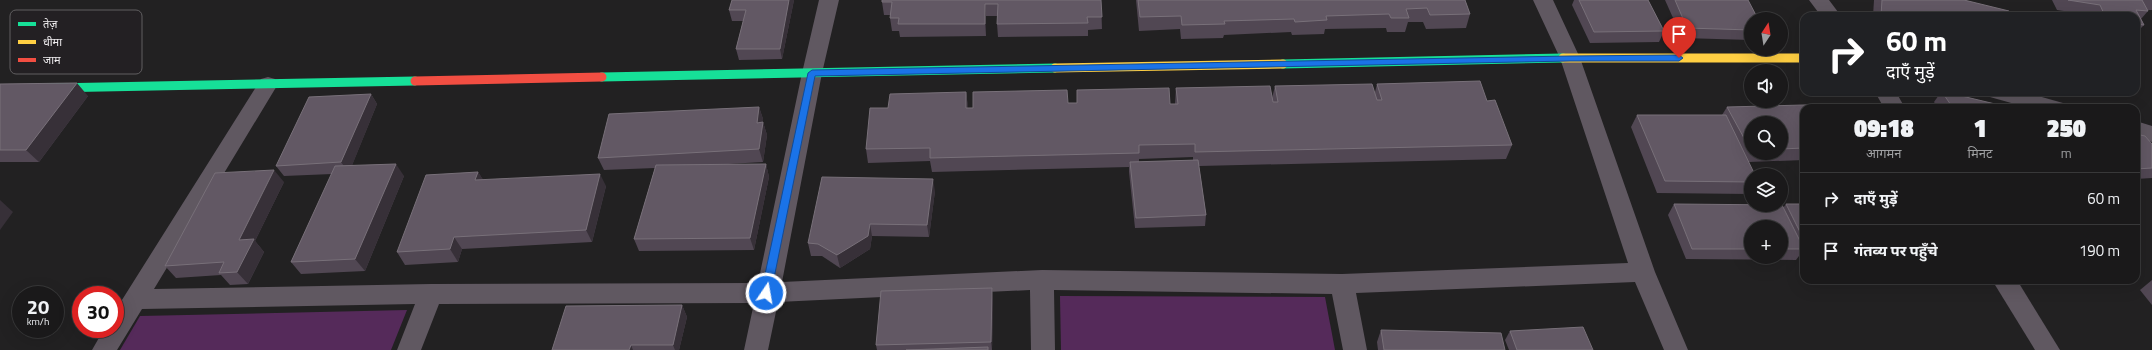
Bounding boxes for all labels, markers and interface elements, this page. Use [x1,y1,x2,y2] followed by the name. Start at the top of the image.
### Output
[10,10,142,74] legend
[1744,12,1788,56] north arrow
[1744,12,1788,264] map controls
[43,16,58,32] text: तेज़
[1662,17,1696,58] pin
[1886,19,1947,62] text: 60 m
[1668,23,1690,45] icon: arrive
[1820,28,1872,80] icon: right
[43,34,62,50] text: धीमा
[43,52,61,68] text: जाम
[1886,58,1935,85] text: दाएँ मुड़ें
[1744,64,1788,108] button: sound
[1854,110,1914,146] text: 09:18
[1973,110,1987,146] text: 1
[2046,110,2086,146] text: 250
[1744,116,1788,160] button: search
[1866,143,1902,163] text: आगमन
[1968,143,1993,163] text: मिनट
[2061,143,2072,163] text: m
[1744,168,1788,212] button: layers
[1854,187,1898,210] text: दाएँ मुड़ें
[2087,187,2120,210] text: 60 m
[1820,188,1842,210] icon: right
[1744,220,1788,264] button: +
[1854,239,1938,262] text: गंतव्य पर पहुँचे
[2079,239,2120,262] text: 190 m
[1820,240,1842,262] icon: arrive
[745,272,787,314] position arrow
[72,286,124,338] speed limit sign: 30
[27,291,49,322] text: 20
[27,314,49,329] text: km/h

